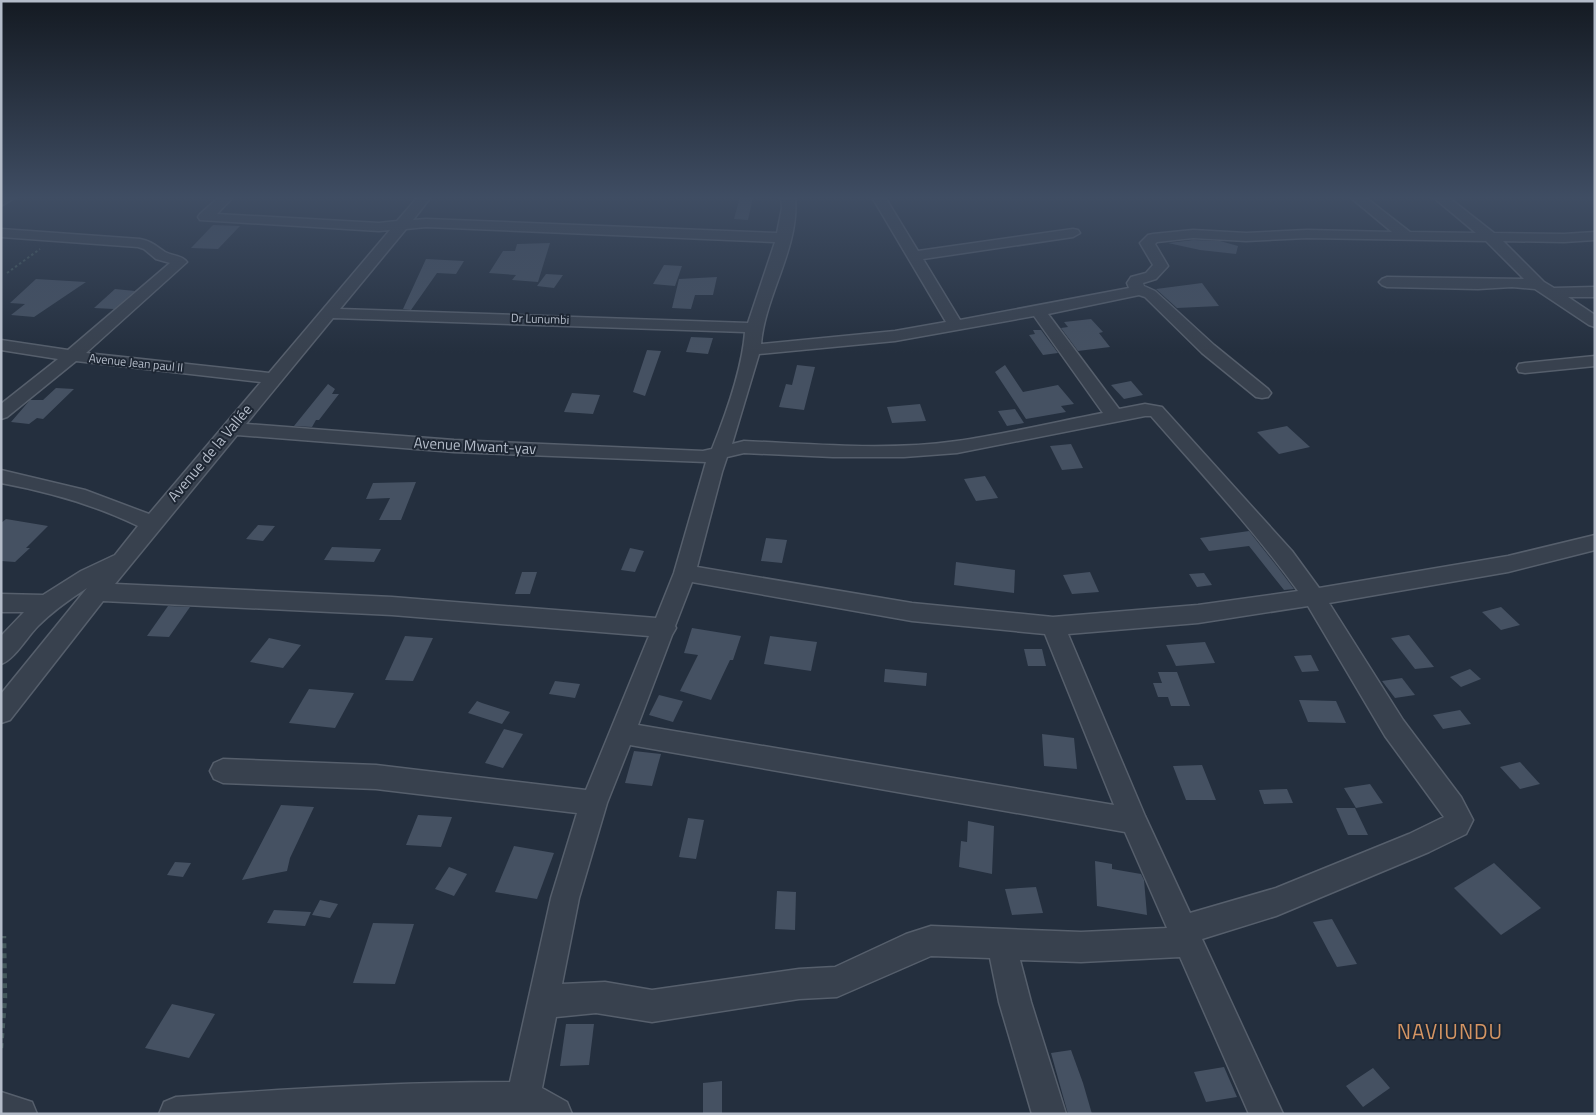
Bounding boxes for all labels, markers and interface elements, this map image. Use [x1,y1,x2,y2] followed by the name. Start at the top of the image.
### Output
[511,308,570,329] street label: Dr Lunumbi
[88,348,184,377] street label: Avenue Jean paul II
[162,399,257,507] street label: Avenue de la Vallée
[413,431,537,460] street label: Avenue Mwant-yav
[1397,1015,1503,1047] district label: NAVIUNDU

